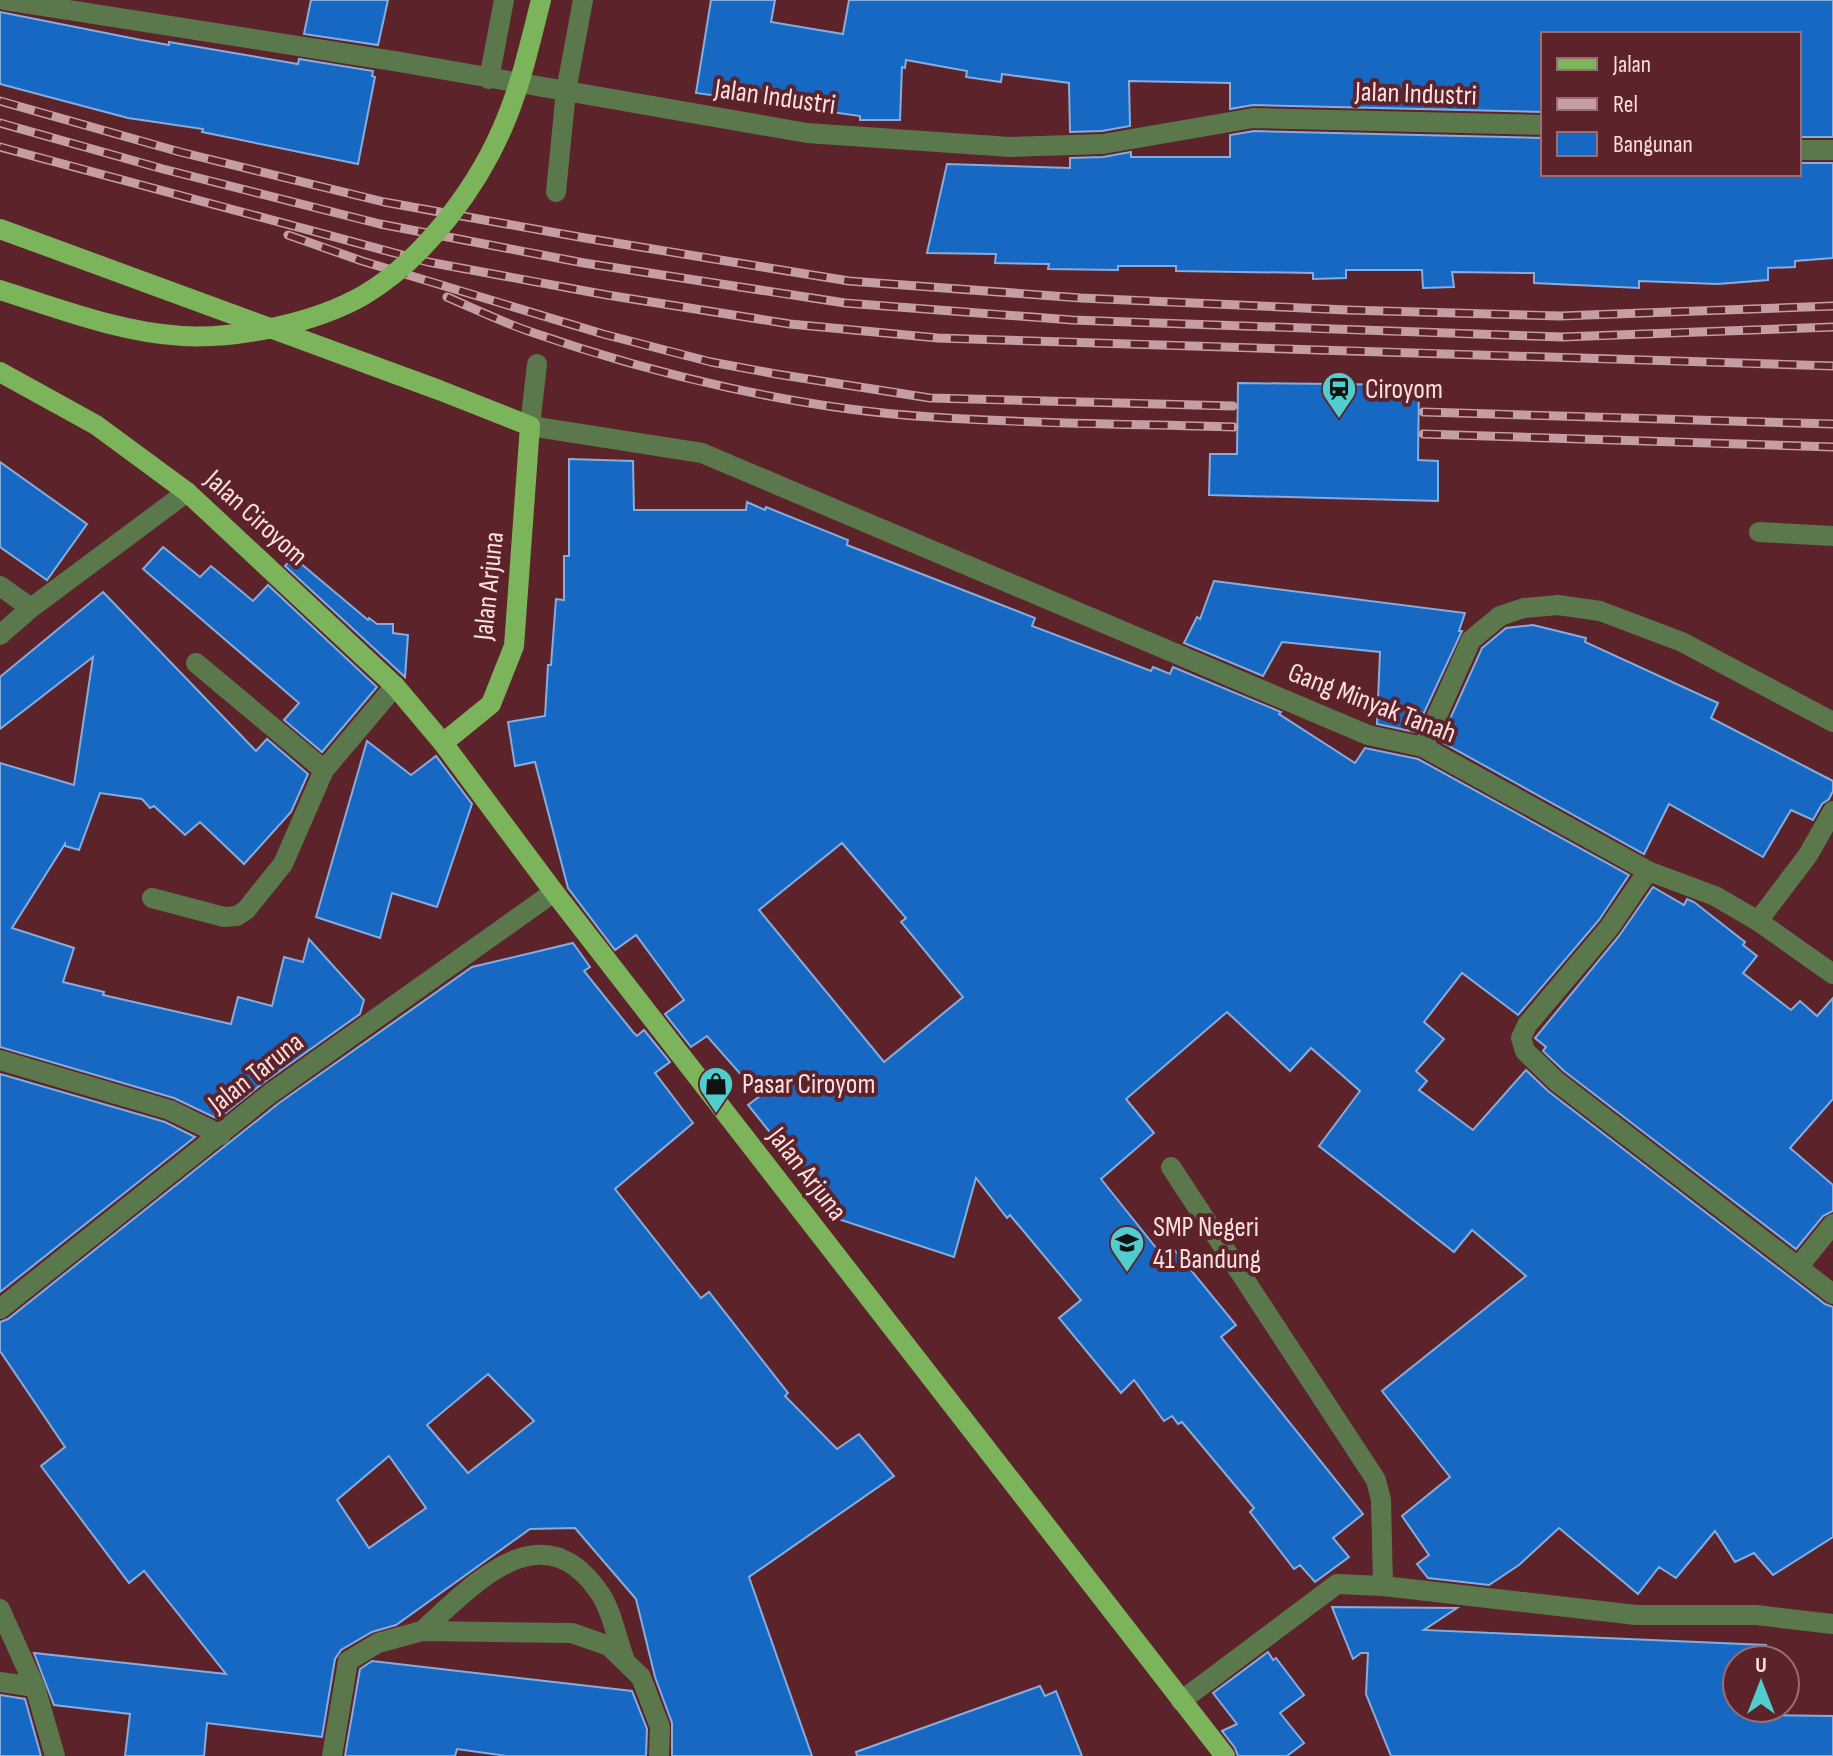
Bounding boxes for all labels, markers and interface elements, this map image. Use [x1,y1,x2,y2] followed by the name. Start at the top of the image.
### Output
[1541,32,1801,176] legend
[1612,50,1651,79] text: Jalan
[711,72,838,122] street label: Jalan Industri
[1354,75,1477,113] street label: Jalan Industri
[1613,90,1638,119] text: Rel
[1613,130,1693,159] text: Bangunan
[1320,370,1358,420] station icon: Ciroyom
[1365,373,1443,406] place label: Ciroyom
[197,463,314,573] street label: Jalan Ciroyom
[467,530,511,643] street label: Jalan Arjuna
[1283,656,1461,750] street label: Gang Minyak Tanah
[201,1026,310,1121] street label: Jalan Taruna
[697,1065,735,1115] shop icon: Pasar Ciroyom
[742,1068,875,1101] place label: Pasar Ciroyom
[760,1120,854,1227] street label: Jalan Arjuna
[1153,1211,1261,1276] place label: SMP Negeri 41 Bandung
[1108,1224,1146,1274] school or university icon: SMP Negeri 41 Bandung
[1721,1644,1801,1724] north arrow
[1755,1652,1767,1679] text: U

